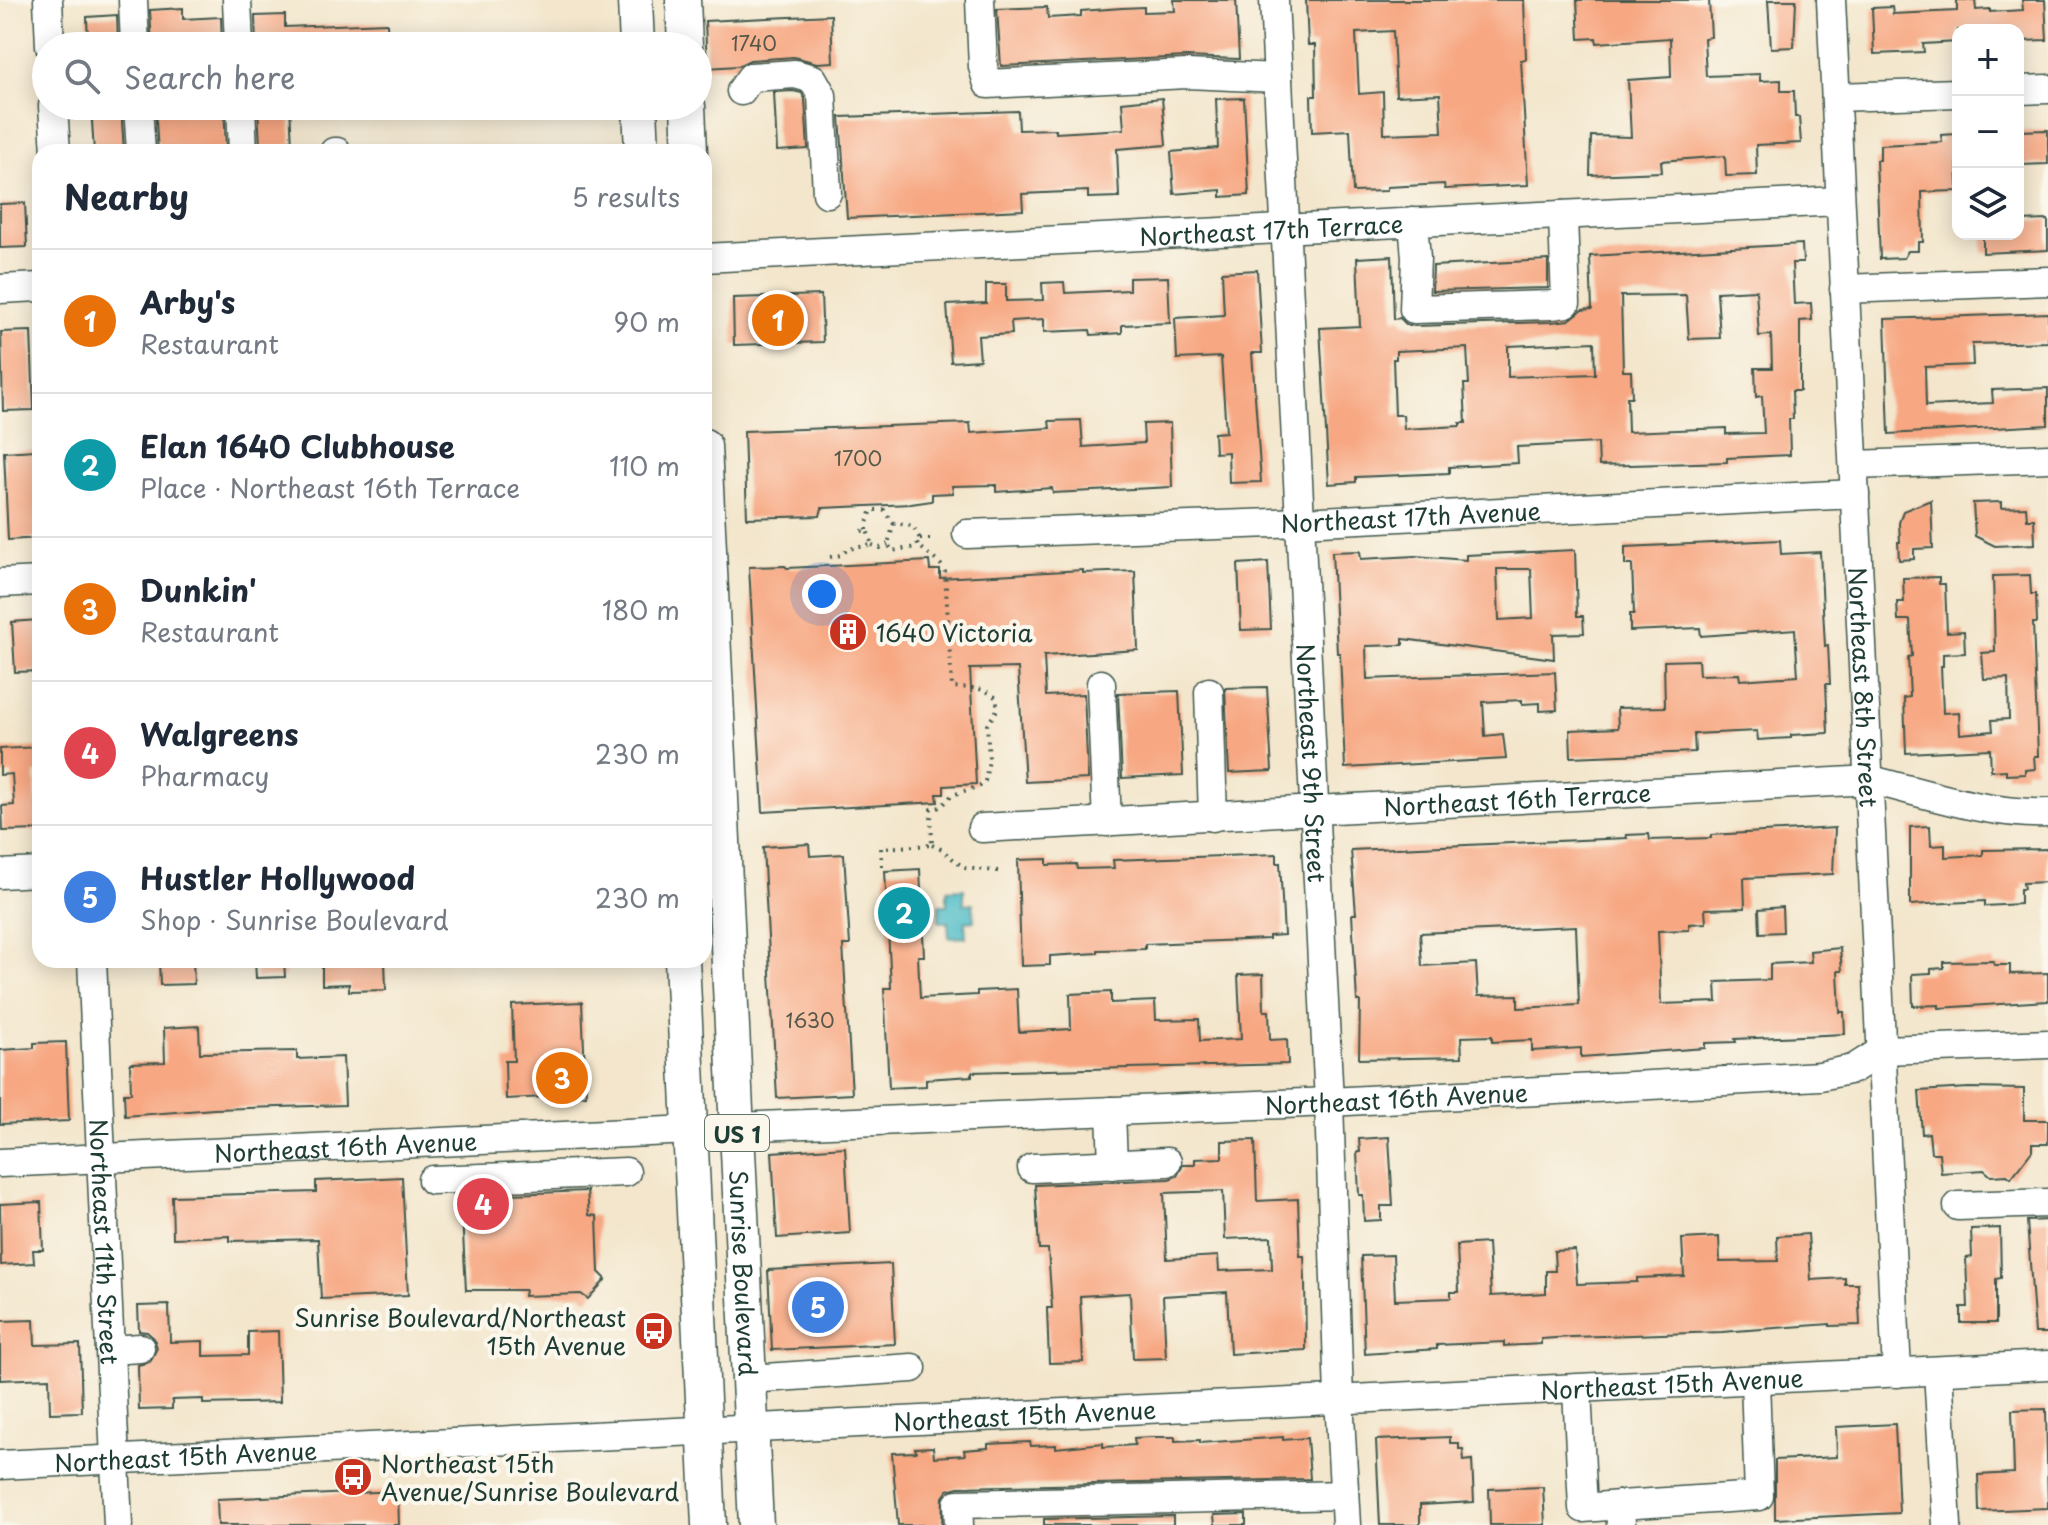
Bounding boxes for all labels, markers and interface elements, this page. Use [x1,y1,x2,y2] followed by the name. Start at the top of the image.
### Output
[1952,24,2024,240] map controls
[1952,24,2024,96] button: +
[731,28,777,58] house number: 1740
[32,32,712,120] search box
[60,54,104,98] icon: search
[124,54,296,99] text: Search here
[1952,96,2024,168] button: −
[1952,168,2024,240] button: layers
[64,170,189,222] text: Nearby
[572,177,680,216] text: 5 results
[1138,205,1404,254] street label: Northeast 17th Terrace
[140,279,235,324] text: Arby's
[752,290,804,350] pin: 1
[84,302,96,341] text: 1
[613,302,680,341] text: 90 m
[140,324,279,363] text: Restaurant
[140,423,455,468] text: Elan 1640 Clubhouse
[834,443,882,473] house number: 1700
[81,446,99,485] text: 2
[609,446,680,485] text: 110 m
[140,468,520,507] text: Place · Northeast 16th Terrace
[1280,492,1542,541] street label: Northeast 17th Avenue
[1840,566,1888,808] street label: Northeast 8th Street
[140,567,257,612] text: Dunkin'
[802,574,842,614] your location
[81,590,99,629] text: 3
[602,590,680,629] text: 180 m
[827,611,869,653] building icon: 1640 Victoria
[140,612,279,651] text: Restaurant
[876,614,1033,650] place label: 1640 Victoria
[1288,643,1336,884] street label: Northeast 9th Street
[140,711,299,756] text: Walgreens
[81,734,99,773] text: 4
[595,734,680,773] text: 230 m
[140,756,269,795] text: Pharmacy
[1382,774,1652,824] street label: Northeast 16th Terrace
[140,855,415,900] text: Hustler Hollywood
[82,878,98,917] text: 5
[595,878,680,917] text: 230 m
[878,883,930,943] pin: 2
[140,900,449,939] text: Shop · Sunrise Boulevard
[785,1005,835,1035] house number: 1630
[536,1048,588,1108] pin: 3
[1264,1073,1529,1123] street label: Northeast 16th Avenue
[705,1115,769,1151] road number: US 1
[81,1118,129,1366] street label: Northeast 11th Street
[213,1122,478,1171] street label: Northeast 16th Avenue
[721,1169,767,1377] street label: Sunrise Boulevard
[457,1174,509,1234] pin: 4
[792,1277,844,1337] pin: 5
[294,1299,626,1363] place label: Sunrise Boulevard/Northeast 15th Avenue
[633,1310,675,1352] bus stop icon: Sunrise Boulevard/Northeast 15th Avenue
[1540,1359,1804,1408] street label: Northeast 15th Avenue
[893,1391,1157,1439] street label: Northeast 15th Avenue
[54,1432,318,1480] street label: Northeast 15th Avenue
[381,1445,680,1509] place label: Northeast 15th Avenue/Sunrise Boulevard
[332,1456,374,1498] bus stop icon: Northeast 15th Avenue/Sunrise Boulevard

